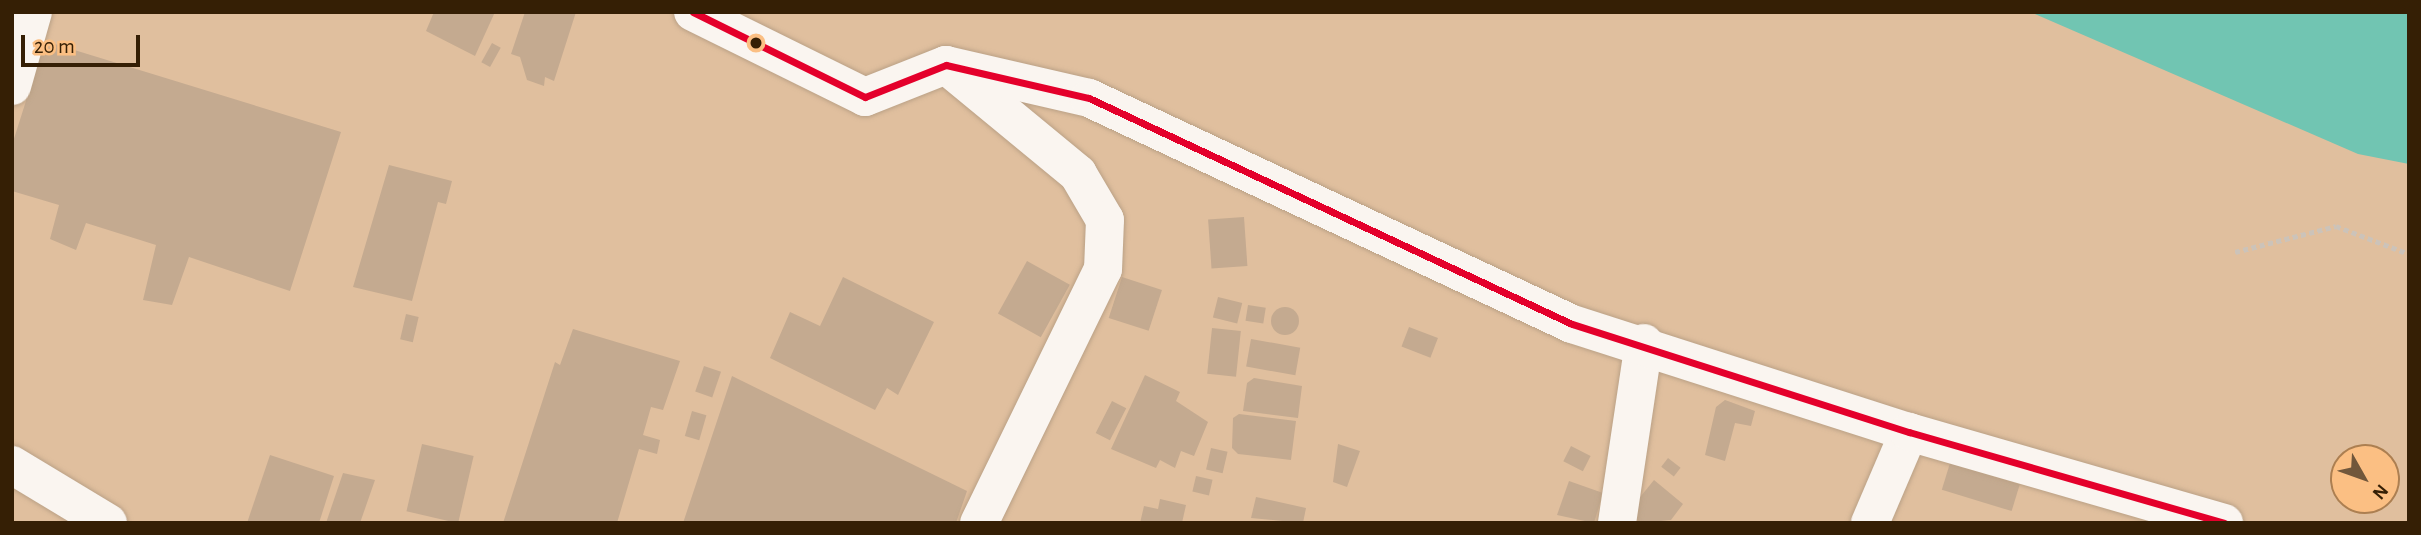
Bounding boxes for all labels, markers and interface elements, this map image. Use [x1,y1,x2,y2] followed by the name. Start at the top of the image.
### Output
[24,21,144,65] scale bar
[34,36,75,57] text: 20 m
[749,36,763,50] unlabelled marker
[2330,444,2400,514] north arrow
[2368,480,2391,503] text: N

